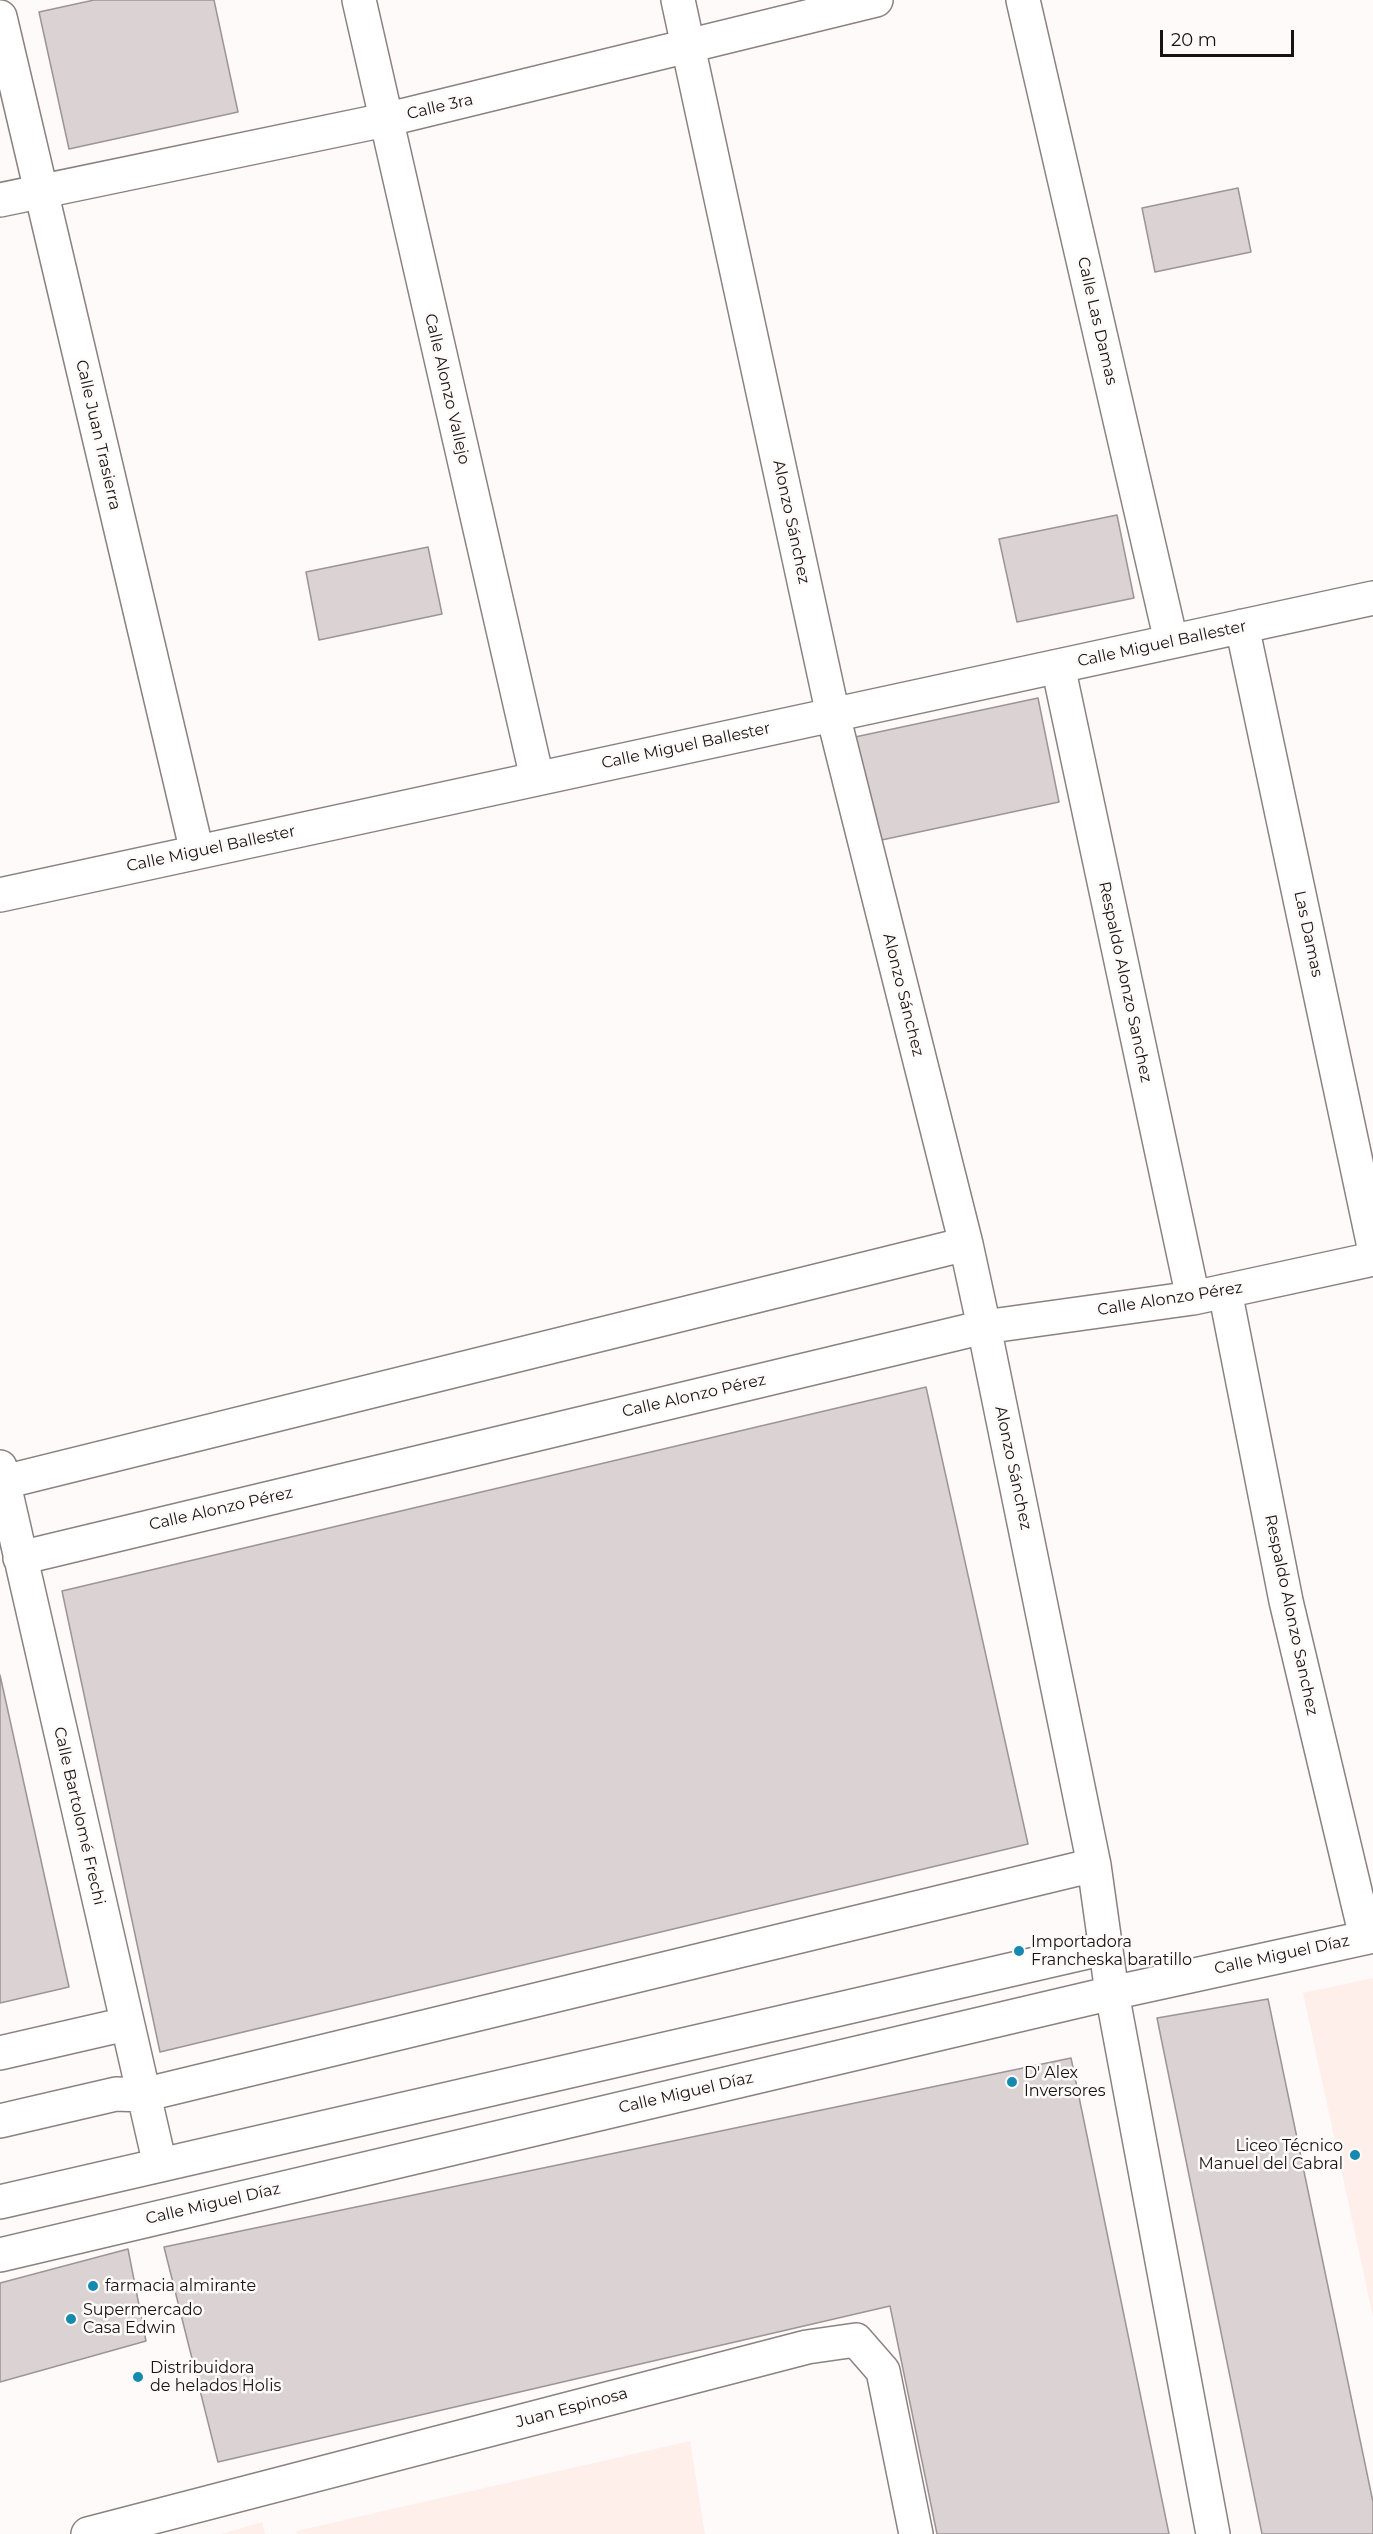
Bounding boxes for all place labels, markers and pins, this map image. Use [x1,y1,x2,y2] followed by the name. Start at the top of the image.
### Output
[1031,1932,1192,1970] place label: Importadora Francheska baratillo
[1012,1944,1026,1958] marker: Importadora Francheska baratillo
[1024,2063,1105,2101] place label: D' Alex Inversores
[1005,2075,1019,2089] marker: D' Alex Inversores
[1199,2136,1343,2174] place label: Liceo Técnico Manuel del Cabral
[1348,2148,1362,2162] marker: Liceo Técnico Manuel del Cabral
[105,2276,256,2296] place label: farmacia almirante
[86,2279,100,2293] marker: farmacia almirante
[83,2300,203,2338] place label: Supermercado Casa Edwin
[64,2312,78,2326] marker: Supermercado Casa Edwin
[150,2358,281,2396] place label: Distribuidora de helados Holis
[131,2370,145,2384] marker: Distribuidora de helados Holis

